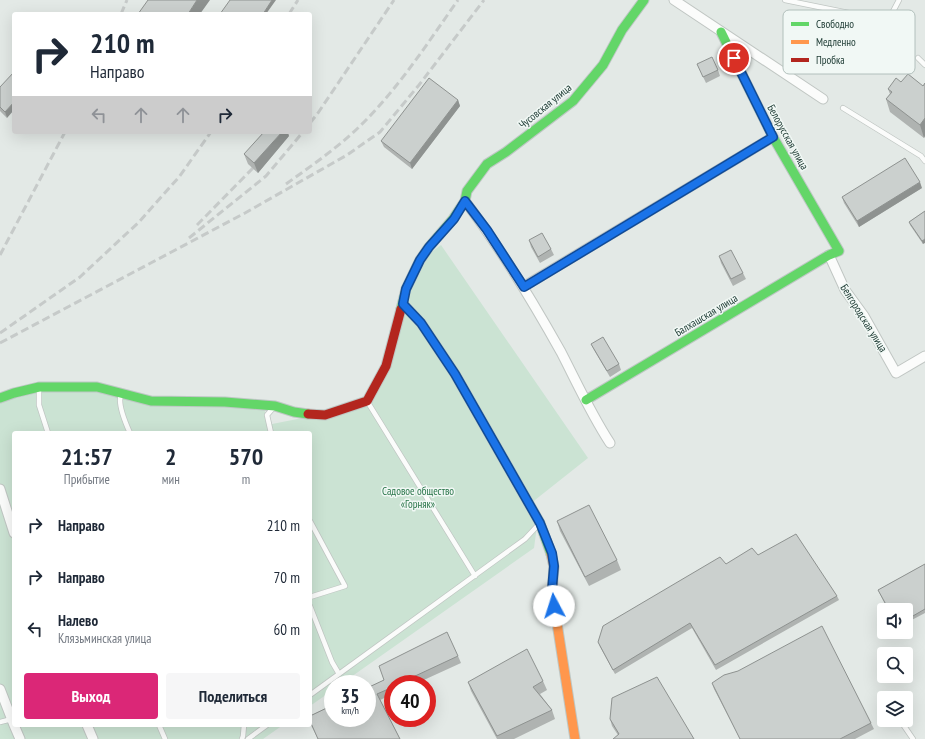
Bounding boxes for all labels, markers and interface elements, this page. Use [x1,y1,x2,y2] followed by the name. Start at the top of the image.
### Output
[783,10,915,74] legend
[816,17,854,31] text: Свободно
[90,24,154,61] text: 210 m
[24,28,76,80] icon: right
[816,35,856,49] text: Медленно
[717,41,751,75] pin
[723,47,745,69] icon: arrive
[816,53,845,67] text: Пробка
[90,60,145,83] text: Направо
[516,80,574,132] street label: Чусовская улица
[764,102,812,172] street label: Белорусская улица
[88,104,110,126] icon: left
[130,104,152,126] icon: ahead
[172,104,194,126] icon: ahead
[214,104,236,126] icon: right
[837,281,891,355] street label: Белгородская улица
[672,291,740,339] street label: Балхашская улица
[61,441,113,472] text: 21:57
[165,441,176,472] text: 2
[229,441,263,472] text: 570
[64,471,110,488] text: Прибытие
[162,471,180,488] text: мин
[242,471,250,488] text: m
[382,484,454,511] park label: Садовое общество «Горняк»
[24,514,46,536] icon: right
[58,516,105,535] text: Направо
[267,516,300,535] text: 210 m
[24,566,46,588] icon: right
[58,568,105,587] text: Направо
[274,568,300,587] text: 70 m
[533,585,575,627] position arrow
[877,603,913,727] map controls
[877,603,913,639] button: sound
[58,611,98,630] text: Налево
[24,618,46,640] icon: left
[274,620,300,639] text: 60 m
[58,630,151,647] text: Клязьминская улица
[877,647,913,683] button: search
[24,673,158,719] button: Выход
[166,673,300,719] button: Поделиться
[384,675,436,727] speed limit sign: 40
[340,683,360,709] text: 35
[877,691,913,727] button: layers
[341,704,359,717] text: km/h

